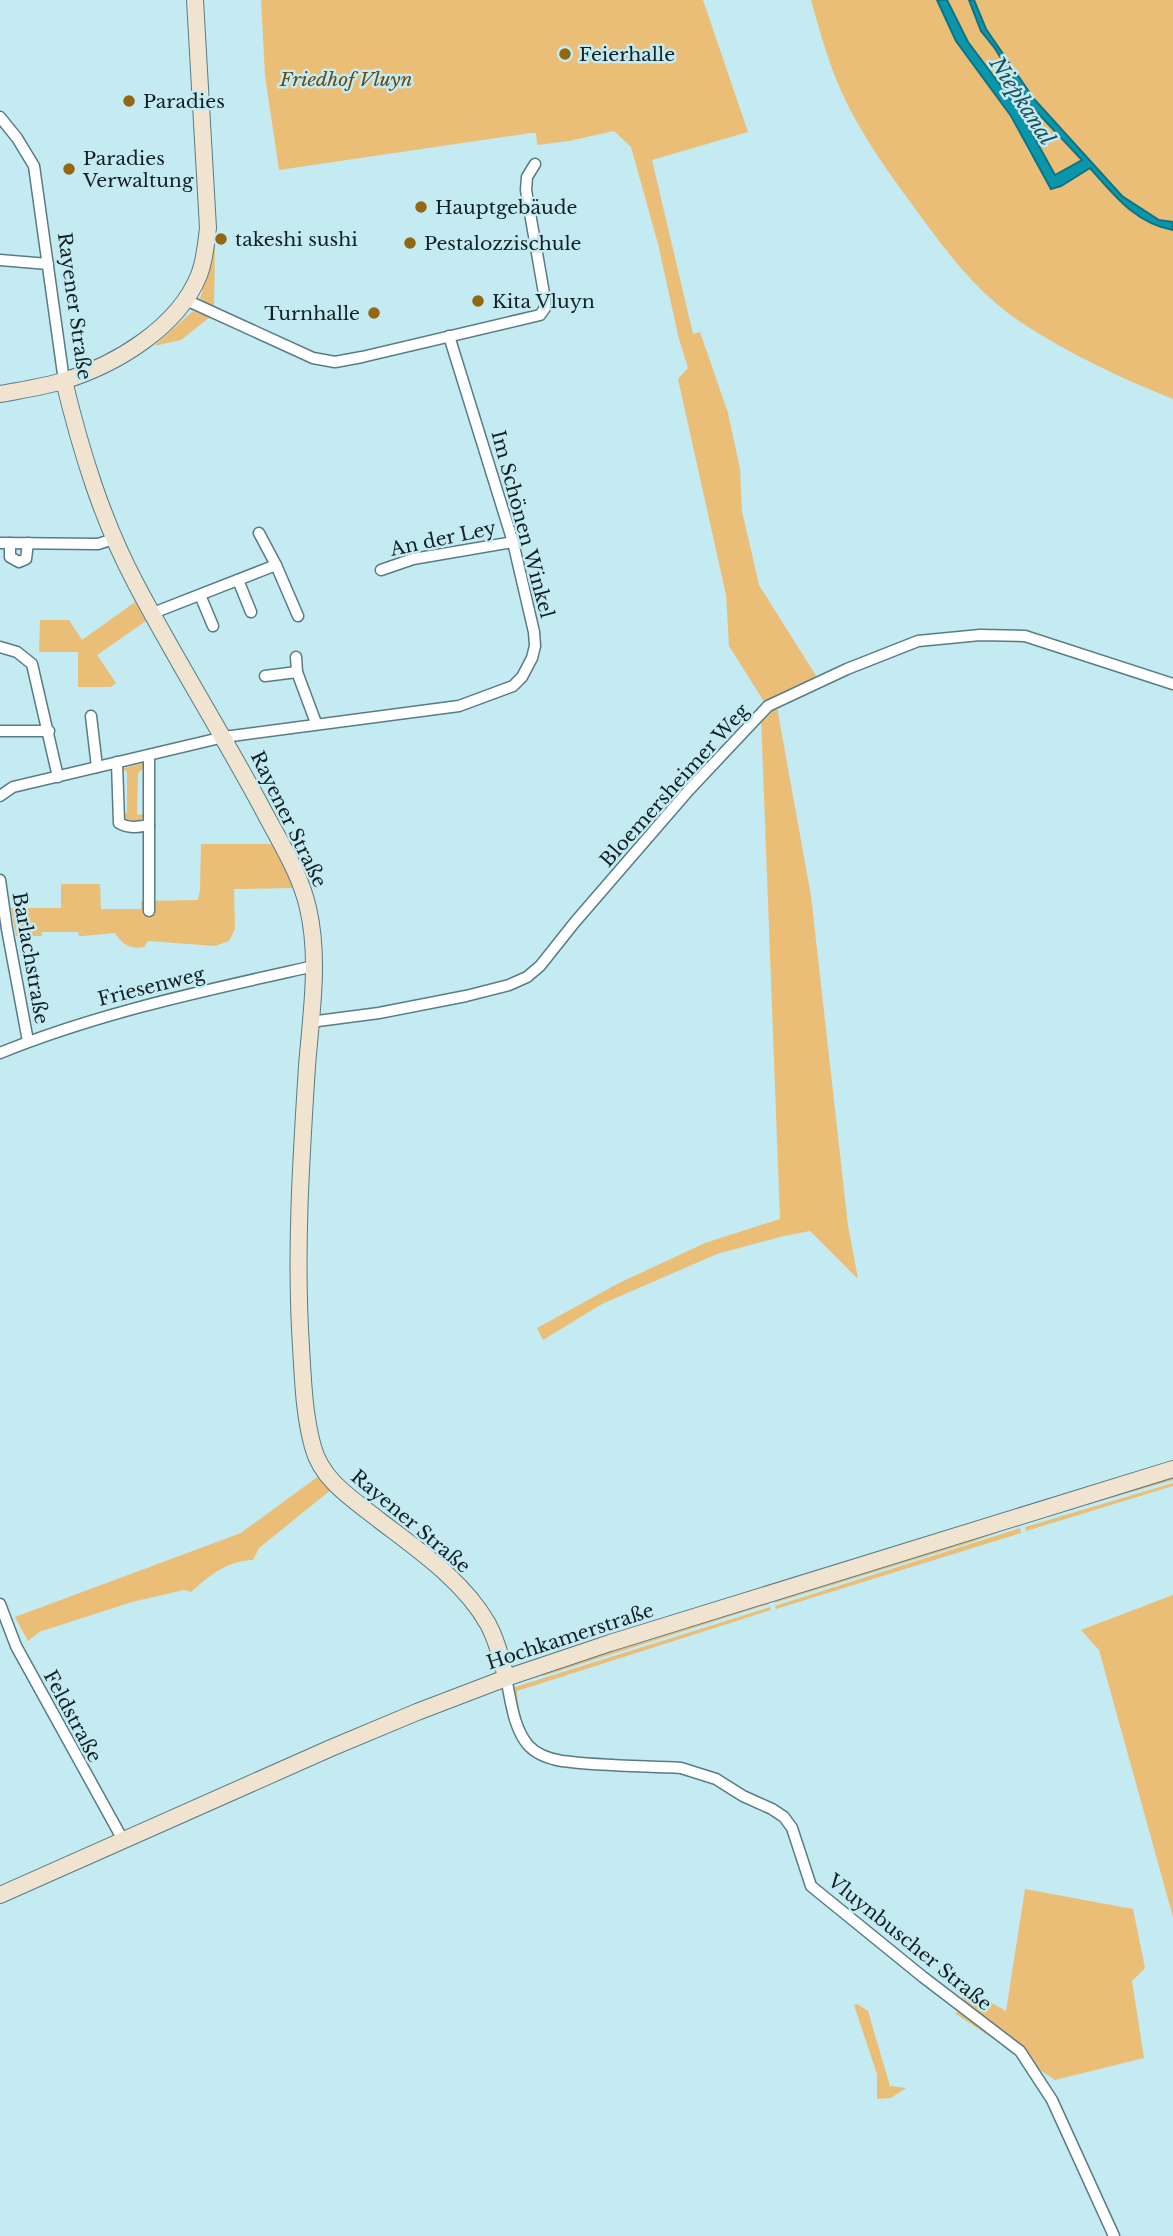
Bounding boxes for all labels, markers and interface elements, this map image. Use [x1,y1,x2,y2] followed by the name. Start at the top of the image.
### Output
[579,43,675,66] place label: Feierhalle
[557,46,573,62] marker: Feierhalle
[983,51,1060,150] water label: Niepkanal
[279,68,412,91] park label: Friedhof Vluyn
[143,90,225,113] place label: Paradies
[121,93,137,109] marker: Paradies
[82,147,194,192] place label: Paradies Verwaltung
[61,161,77,177] marker: Paradies Verwaltung
[435,196,577,219] place label: Hauptgebäude
[413,199,429,215] marker: Hauptgebäude
[235,228,358,251] place label: takeshi sushi
[53,231,96,381] street label: Rayener Straße
[213,231,229,247] marker: takeshi sushi
[424,232,582,255] place label: Pestalozzischule
[402,235,418,251] marker: Pestalozzischule
[492,290,595,313] place label: Kita Vluyn
[470,293,486,309] marker: Kita Vluyn
[264,302,360,325] place label: Turnhalle
[366,305,382,321] marker: Turnhalle
[486,428,559,620] street label: Im Schönen Winkel
[387,516,498,561] street label: An der Ley
[595,699,754,871] street label: Bloemersheimer Weg
[246,747,331,891] street label: Rayener Straße
[8,890,53,1026] street label: Barlachstraße
[95,962,208,1011] street label: Friesenweg
[346,1465,475,1578] street label: Rayener Straße
[484,1599,657,1674] street label: Hochkamerstraße
[39,1666,106,1766] street label: Feldstraße
[822,1869,996,2016] street label: Vluynbuscher Straße

